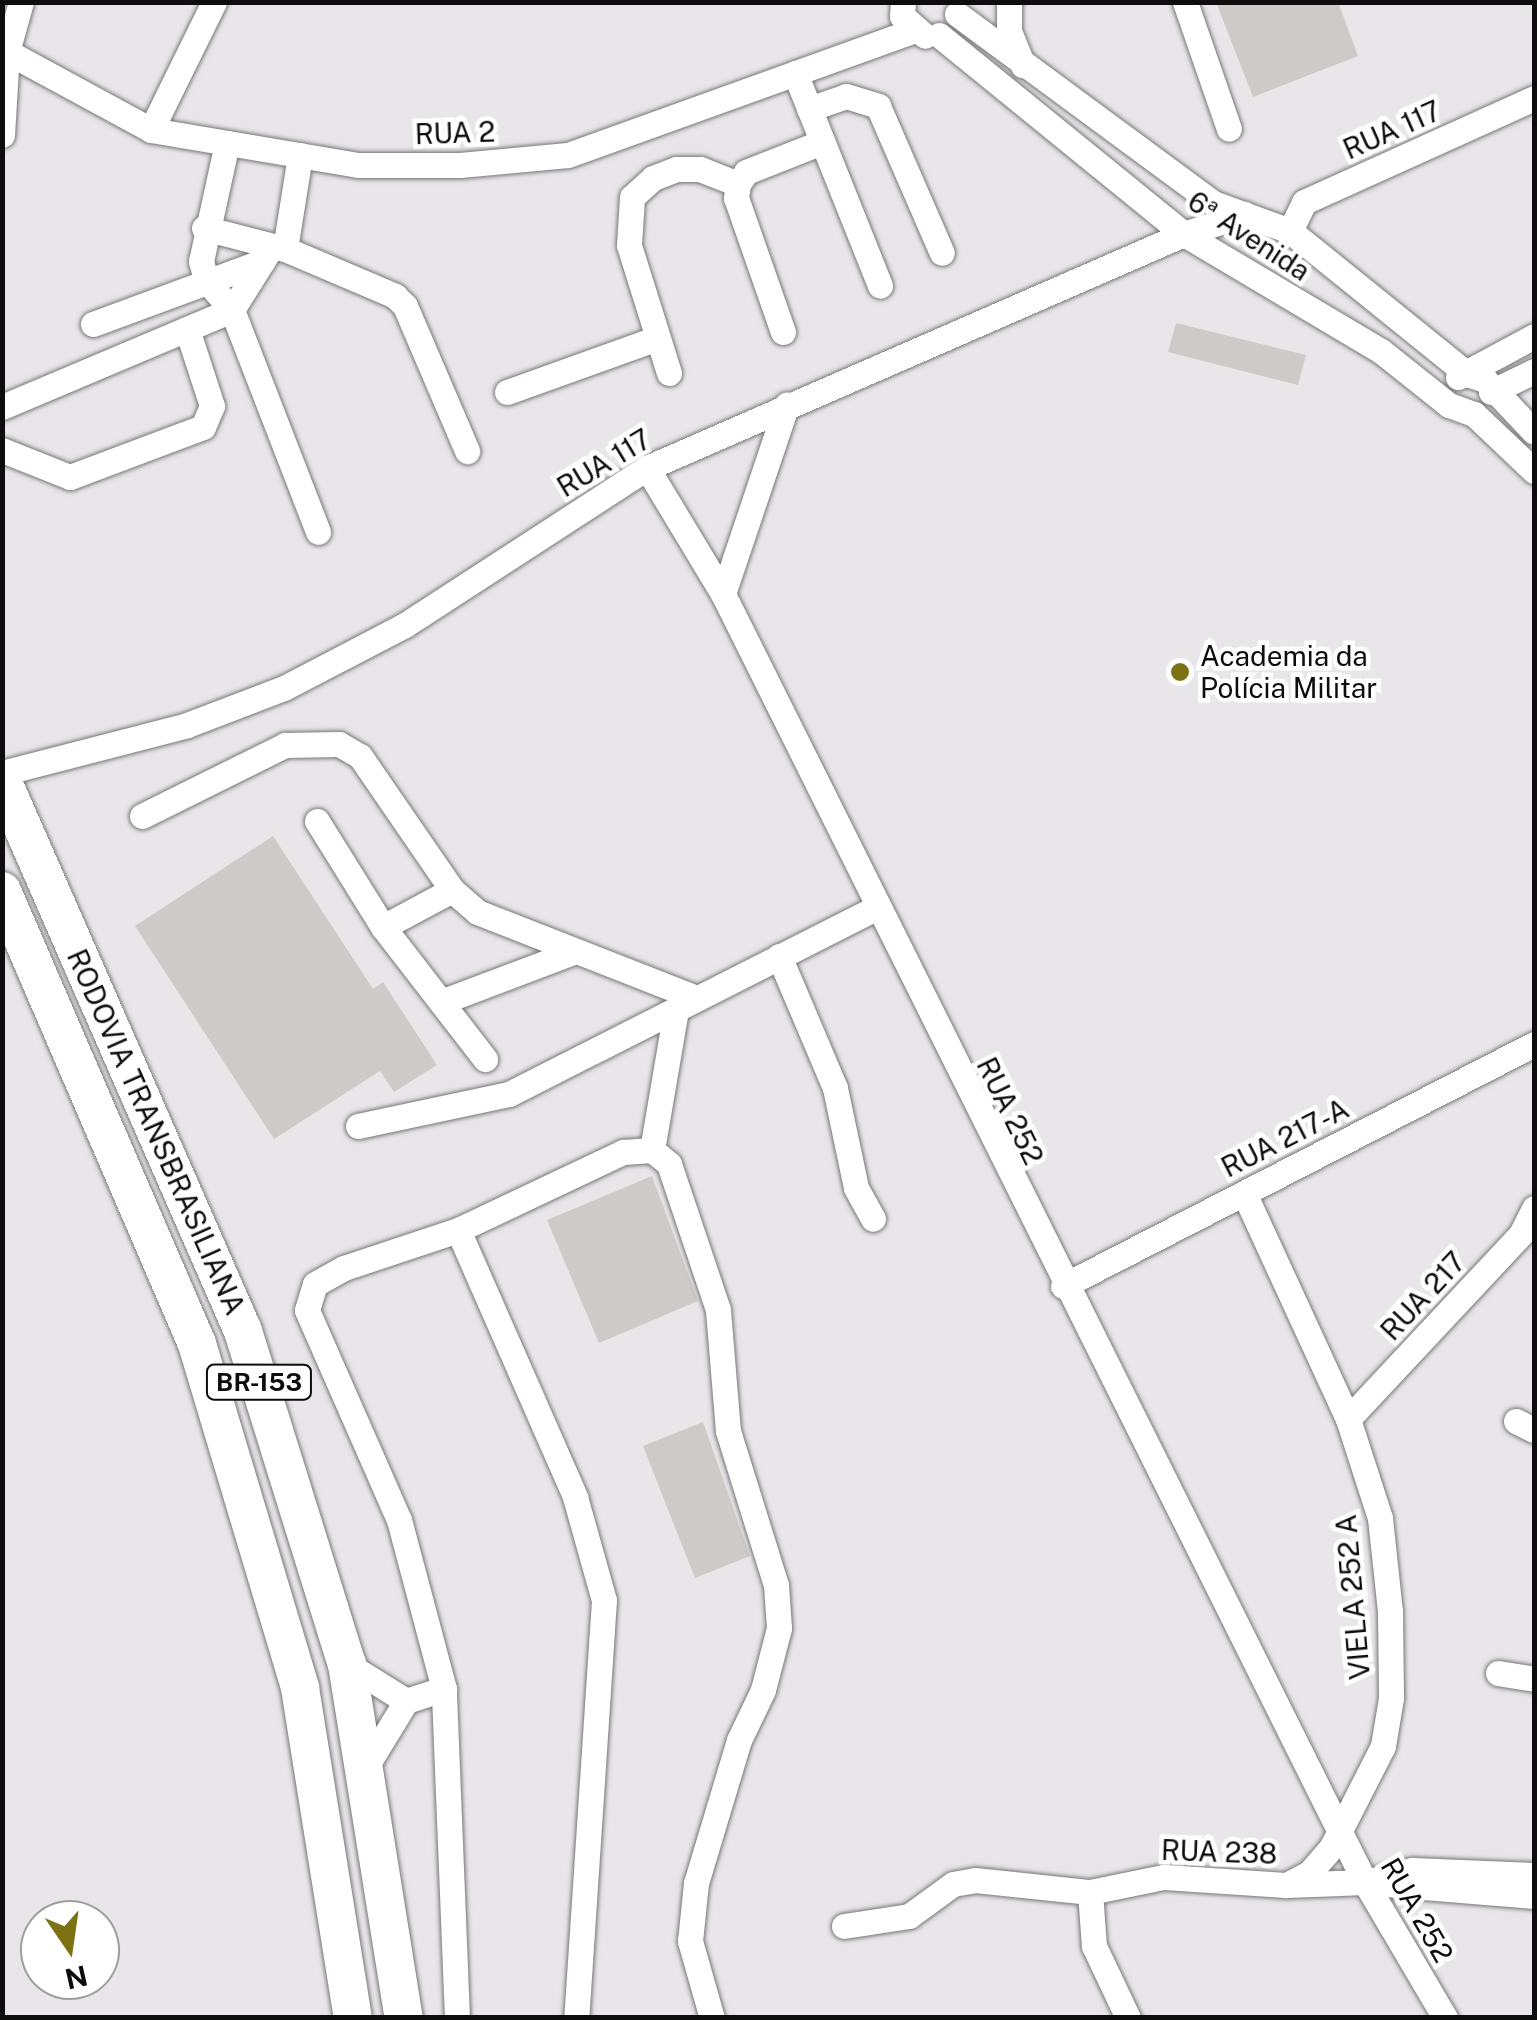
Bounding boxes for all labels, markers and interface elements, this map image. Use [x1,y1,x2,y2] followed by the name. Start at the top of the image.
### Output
[1338,94,1446,166] street label: RUA 117
[414,115,496,151] street label: RUA 2
[1182,184,1316,288] street label: 6ª Avenida
[551,422,657,504] street label: RUA 117
[1200,639,1377,705] place label: Academia da Polícia Militar
[1169,661,1191,683] marker: Academia da Polícia Militar
[60,944,252,1320] street label: RODOVIA TRANSBRASILIANA
[970,1052,1050,1170] street label: RUA 252
[1216,1092,1354,1184] street label: RUA 217-A
[1374,1245,1472,1347] street label: RUA 217
[204,1362,314,1402] road number: BR-153
[1329,1513,1377,1681] street label: VIELA 252 A
[1160,1833,1278,1871] street label: RUA 238
[1374,1852,1460,1968] street label: RUA 252
[20,1900,120,2000] north arrow
[62,1959,91,1996] text: N

